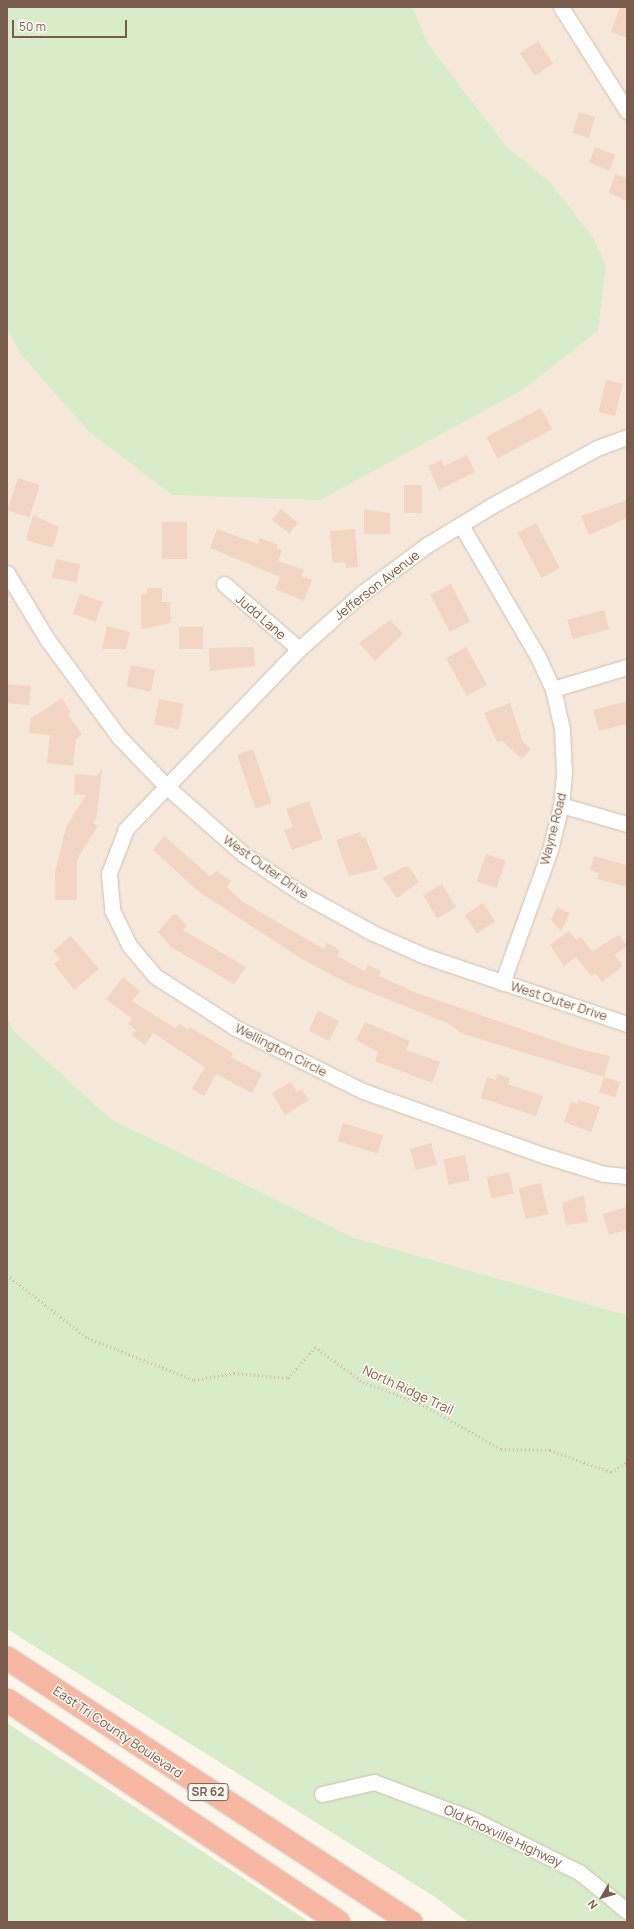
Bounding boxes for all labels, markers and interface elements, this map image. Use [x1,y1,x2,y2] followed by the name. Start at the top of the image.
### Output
[14,12,129,38] scale bar
[19,18,46,35] text: 50 m
[331,547,423,623] street label: Jefferson Avenue
[233,591,289,643] street label: Judd Lane
[536,791,570,867] street label: Wayne Road
[220,832,312,902] street label: West Outer Drive
[509,978,609,1024] street label: West Outer Drive
[232,1020,330,1080] street label: Wellington Circle
[360,1362,456,1418] street label: North Ridge Trail
[50,1683,186,1781] street label: East Tri County Boulevard
[187,1782,229,1802] road number: SR 62
[441,1802,565,1870] street label: Old Knoxville Highway
[582,1877,622,1917] north arrow
[584,1897,600,1912] text: N

